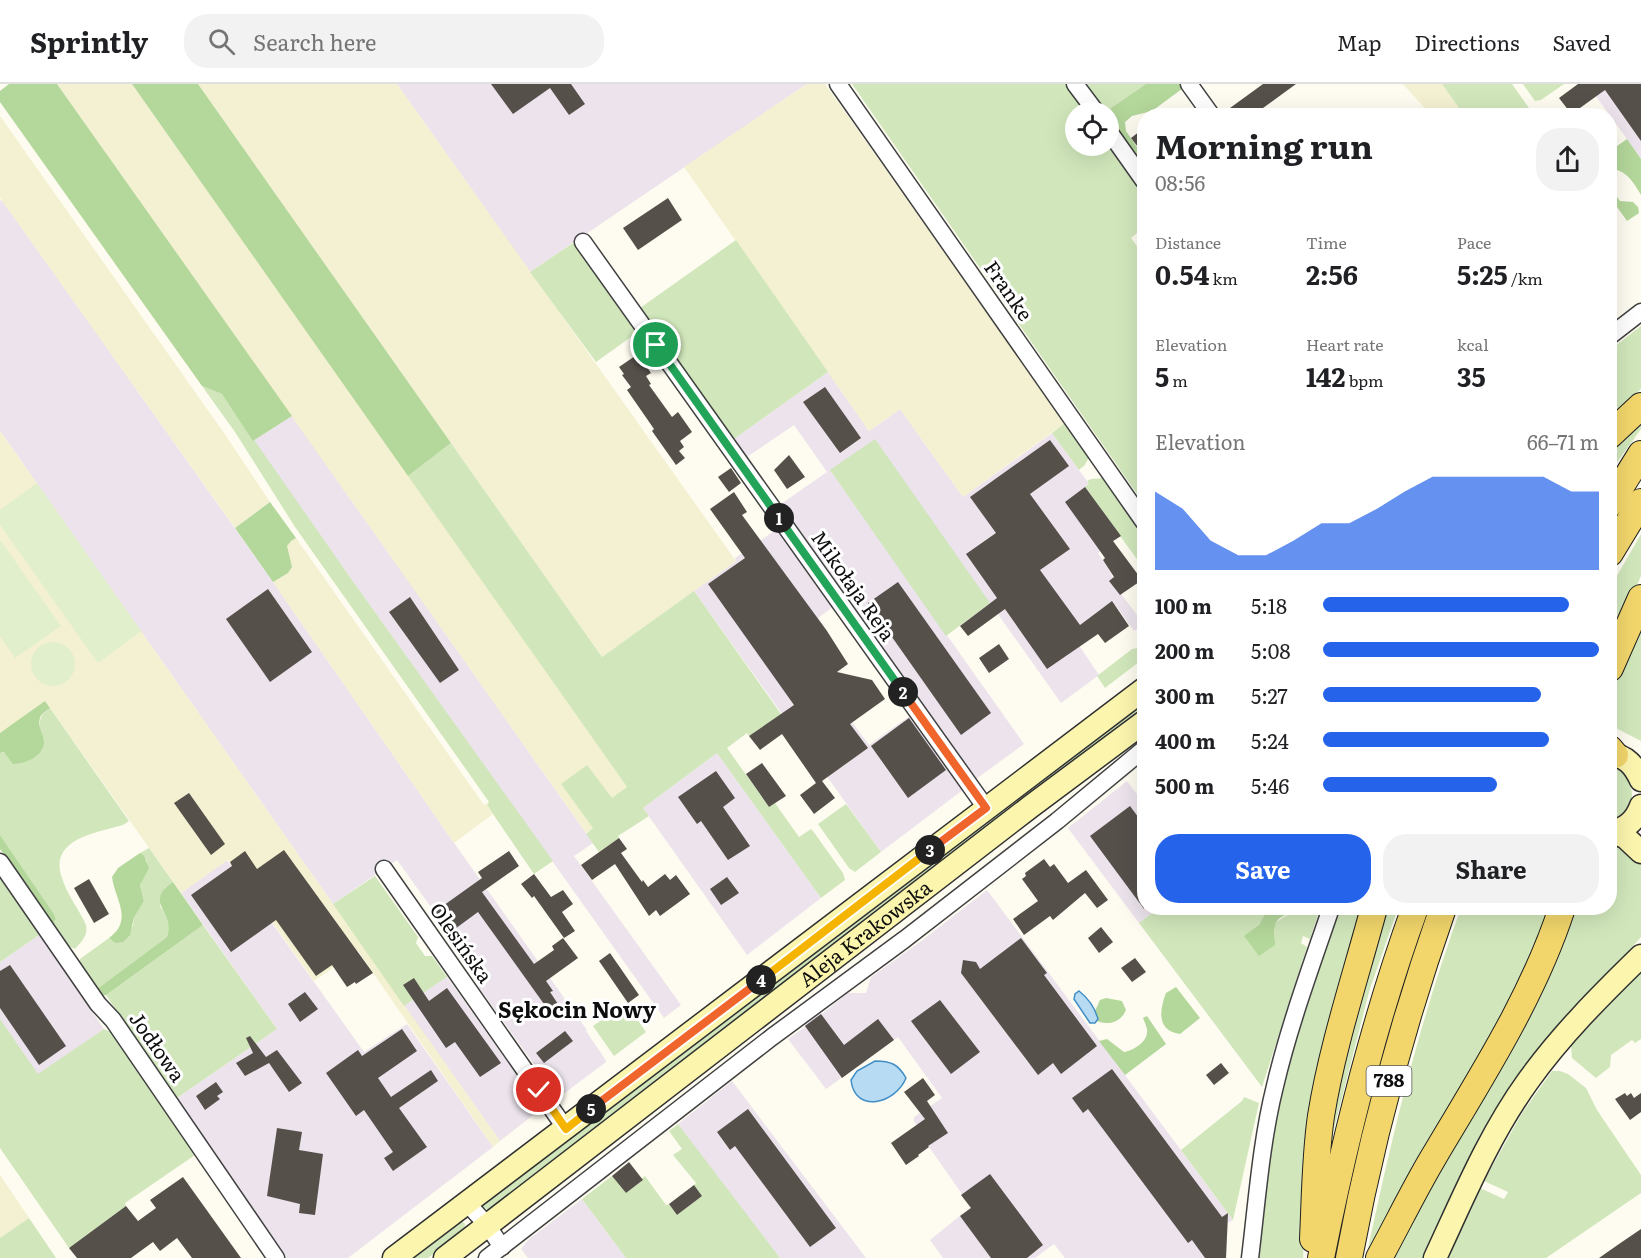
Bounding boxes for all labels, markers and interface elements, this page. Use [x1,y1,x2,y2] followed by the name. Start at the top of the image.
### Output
[184,14,604,68] search box
[30,20,148,62] text: Sprintly
[205,25,238,58] icon: search
[253,25,376,58] text: Search here
[1337,26,1382,57] text: Map
[1415,26,1520,57] text: Directions
[1553,26,1611,57] text: Saved
[1065,102,1119,156] map controls
[1065,102,1119,156] button: locate
[1155,120,1373,169] text: Morning run
[1536,128,1599,191] button: share
[1155,167,1205,197] text: 08:56
[1155,230,1221,254] text: Distance
[1306,230,1347,254] text: Time
[1457,230,1491,254] text: Pace
[978,254,1041,326] street label: Franke
[1155,254,1209,293] text: 0.54
[1306,254,1358,293] text: 2:56
[1457,254,1508,293] text: 5:25
[1209,266,1238,290] text: km
[1508,266,1543,290] text: /km
[630,319,681,370] pin
[639,328,672,361] icon: arrive
[1155,332,1227,356] text: Elevation
[1306,332,1384,356] text: Heart rate
[1457,332,1489,356] text: kcal
[1155,356,1169,395] text: 5
[1306,356,1345,395] text: 142
[1457,356,1486,395] text: 35
[1169,368,1188,392] text: m
[1345,368,1383,392] text: bpm
[1155,426,1245,456] text: Elevation
[1527,426,1599,456] text: 66–71 m
[764,503,794,533] pin: 1
[776,506,782,530] text: 1
[805,524,904,646] street label: Mikołaja Reja
[1155,590,1212,620] text: 100 m
[1251,590,1287,620] text: 5:18
[1155,635,1214,665] text: 200 m
[1251,635,1290,665] text: 5:08
[888,677,918,707] pin: 2
[899,680,907,704] text: 2
[1155,680,1215,710] text: 300 m
[1251,680,1288,710] text: 5:27
[1155,725,1216,755] text: 400 m
[1251,725,1289,755] text: 5:24
[1155,770,1214,800] text: 500 m
[1251,770,1289,800] text: 5:46
[1155,834,1371,903] button: Save
[1383,834,1599,903] button: Share
[915,835,945,865] pin: 3
[926,838,934,862] text: 3
[792,871,937,993] street label: Aleja Krakowska
[424,895,502,988] street label: Olesińska
[746,965,776,995] pin: 4
[756,968,766,992] text: 4
[498,992,657,1025] district label: Sękocin Nowy
[123,1004,194,1087] street label: Jodłowa
[513,1064,564,1115] pin
[1366,1066,1412,1096] road number: 788
[522,1073,555,1106] icon: check
[576,1094,606,1124] pin: 5
[587,1097,595,1121] text: 5

